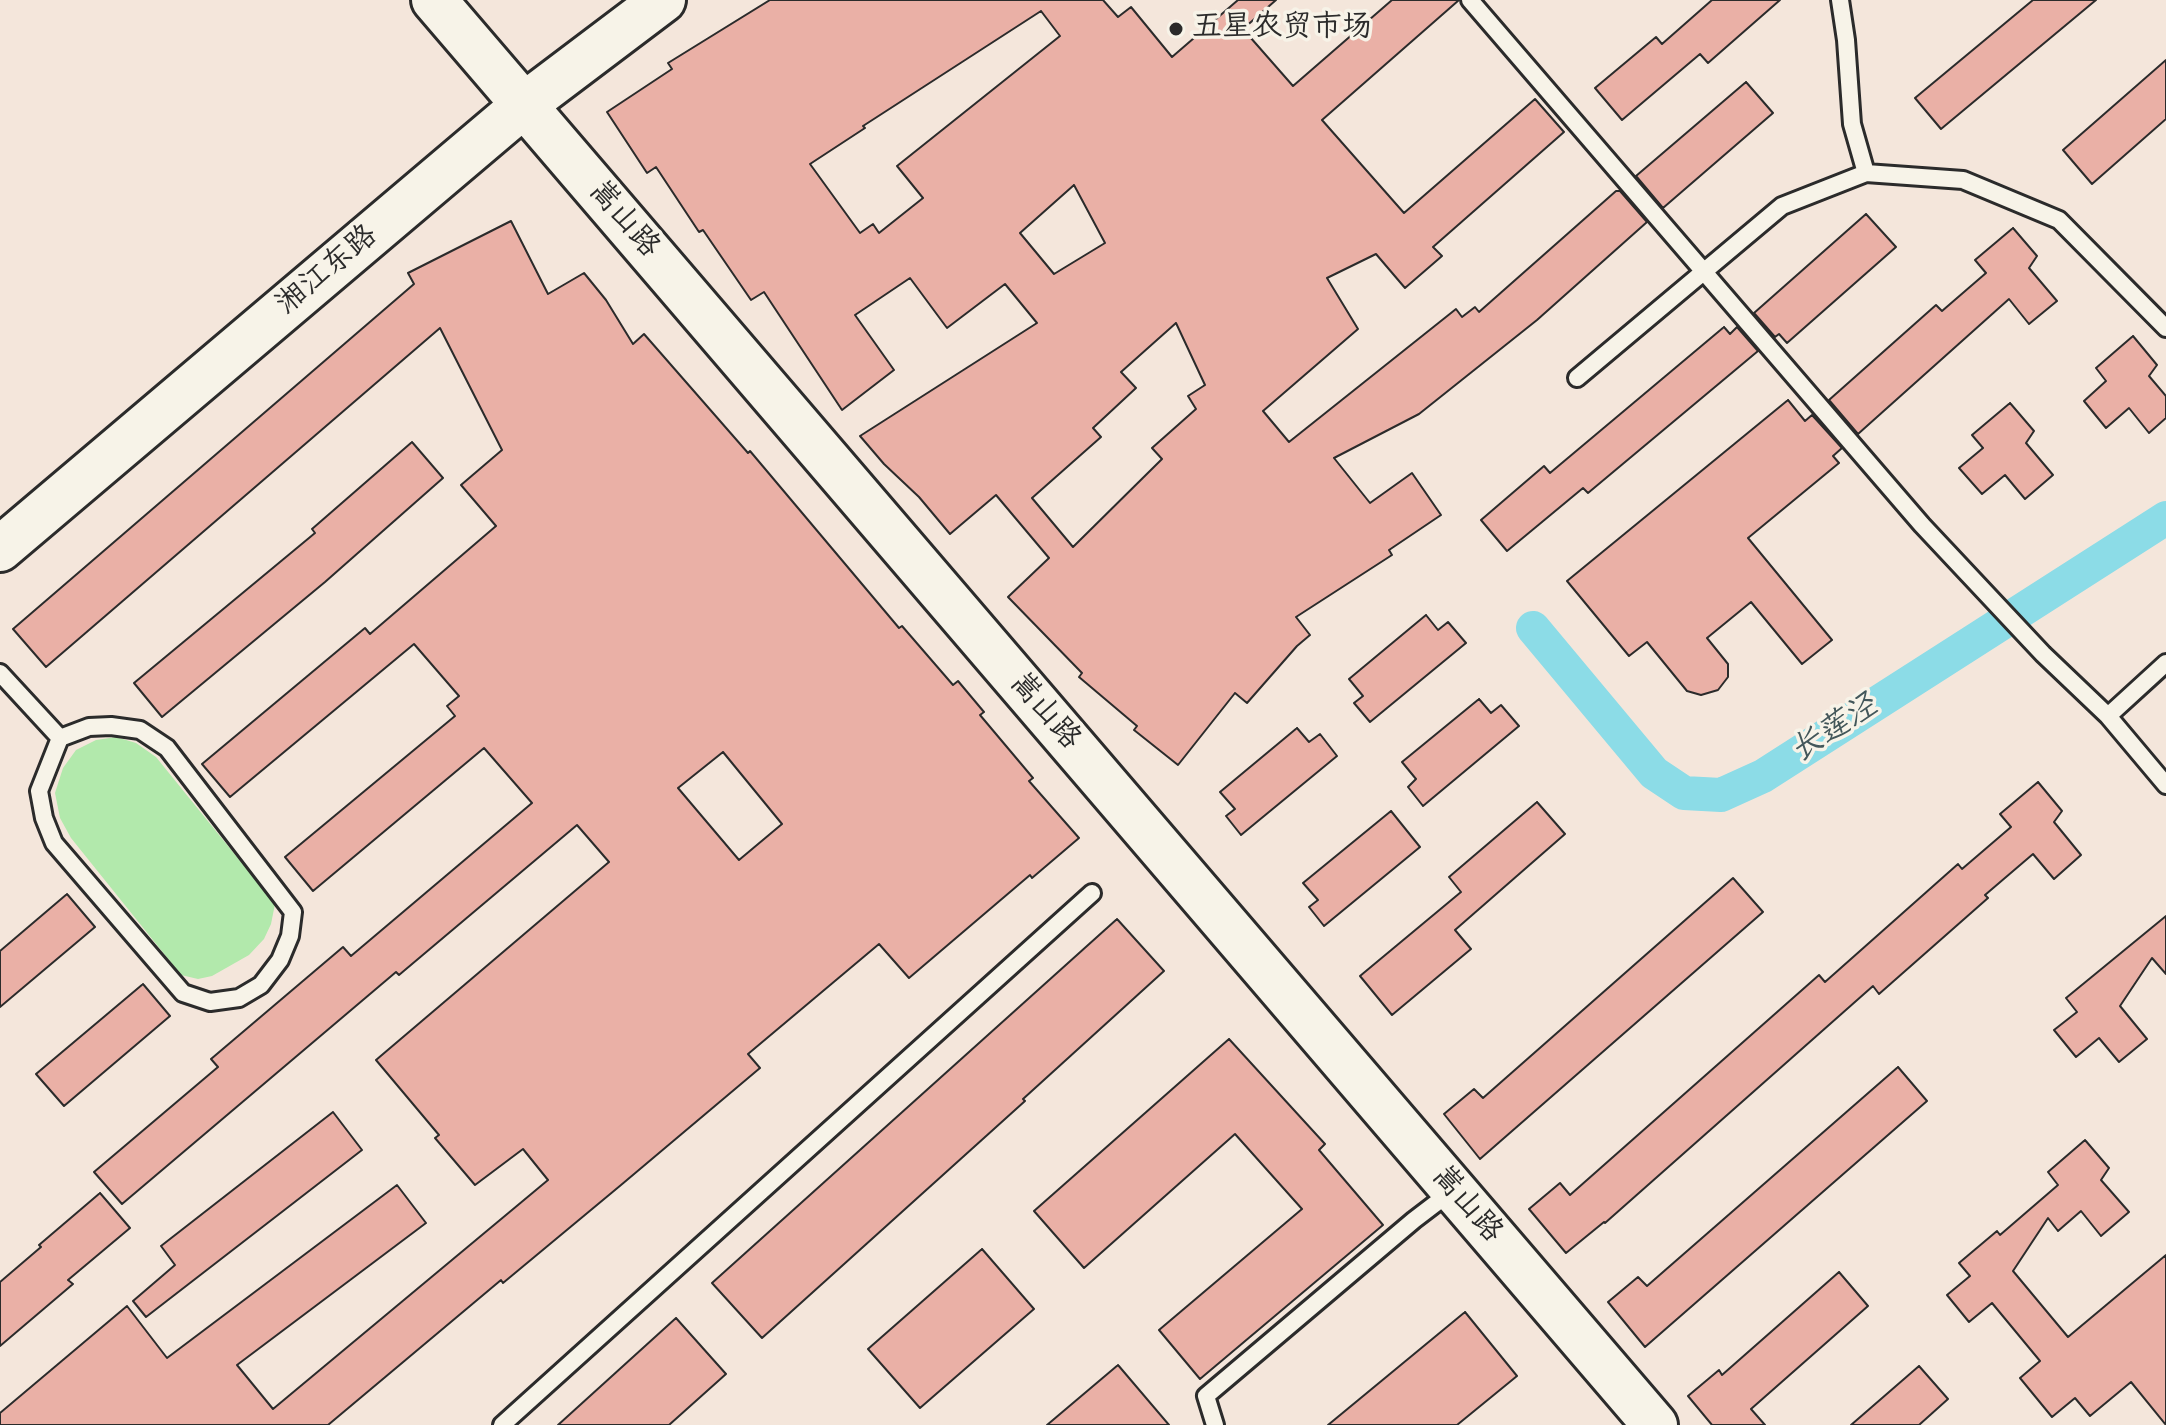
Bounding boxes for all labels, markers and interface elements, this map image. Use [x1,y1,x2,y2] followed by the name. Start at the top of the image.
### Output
[1192,11,1372,47] place label: 五星农贸市场
[1167,20,1185,38] marker: 五星农贸市场
[580,174,666,266] street label: 嵩山路
[270,219,386,323] street label: 湘江东路
[1001,666,1087,758] street label: 嵩山路
[1784,688,1886,772] water label: 长莲泾
[1423,1159,1509,1251] street label: 嵩山路

